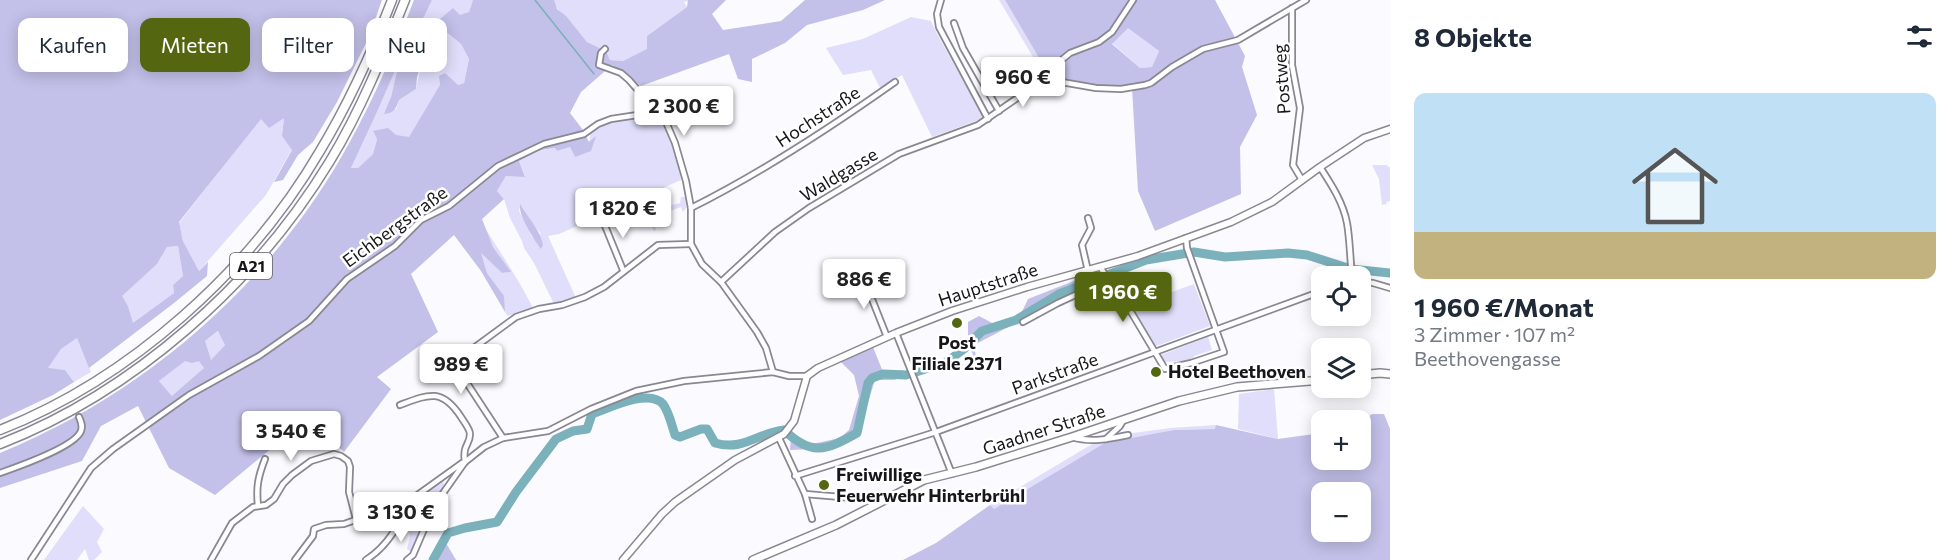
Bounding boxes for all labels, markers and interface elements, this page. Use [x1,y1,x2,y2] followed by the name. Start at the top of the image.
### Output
[18,18,128,72] chip: Kaufen
[140,18,250,72] chip: Mieten
[262,18,354,72] chip: Filter
[366,18,447,72] chip: Neu
[1903,20,1936,53] icon: filters
[1414,21,1532,52] text: 8 Objekte
[1268,43,1294,115] street label: Postweg
[981,57,1065,108] pin: 960 €
[995,64,1051,88] text: 960 €
[771,81,864,151] street label: Hochstraße
[629,86,739,137] pin: 2 300 €
[648,93,720,117] text: 2 300 €
[1621,132,1729,240] icon: home
[796,142,881,206] street label: Waldgasse
[338,181,451,272] street label: Eichbergstraße
[568,188,678,239] pin: 1 820 €
[589,195,657,219] text: 1 820 €
[230,253,272,279] road number: A21
[935,258,1040,310] street label: Hauptstraße
[822,259,906,310] pin: 886 €
[837,266,891,290] text: 886 €
[1311,266,1371,542] map controls
[1311,266,1371,326] button: locate
[1068,272,1178,323] pin: 1 960 €
[1089,279,1157,303] text: 1 960 €
[1414,291,1594,322] text: 1 960 €/Monat
[950,316,964,330] marker: Post Filiale 2371
[1414,322,1575,346] text: 3 Zimmer · 107 m²
[911,331,1003,374] place label: Post Filiale 2371
[1311,338,1371,398] button: layers
[419,344,503,395] pin: 989 €
[1414,346,1561,370] text: Beethovengasse
[1009,347,1101,399] street label: Parkstraße
[434,351,488,375] text: 989 €
[1168,360,1306,382] place label: Hotel Beethoven
[1149,365,1163,379] marker: Hotel Beethoven
[980,399,1108,459] street label: Gaadner Straße
[1311,410,1371,470] button: +
[236,411,346,462] pin: 3 540 €
[256,418,326,442] text: 3 540 €
[836,463,1025,506] place label: Freiwillige Feuerwehr Hinterbrühl
[817,478,831,492] marker: Freiwillige Feuerwehr Hinterbrühl
[1311,482,1371,542] button: −
[346,492,456,543] pin: 3 130 €
[367,499,435,523] text: 3 130 €

